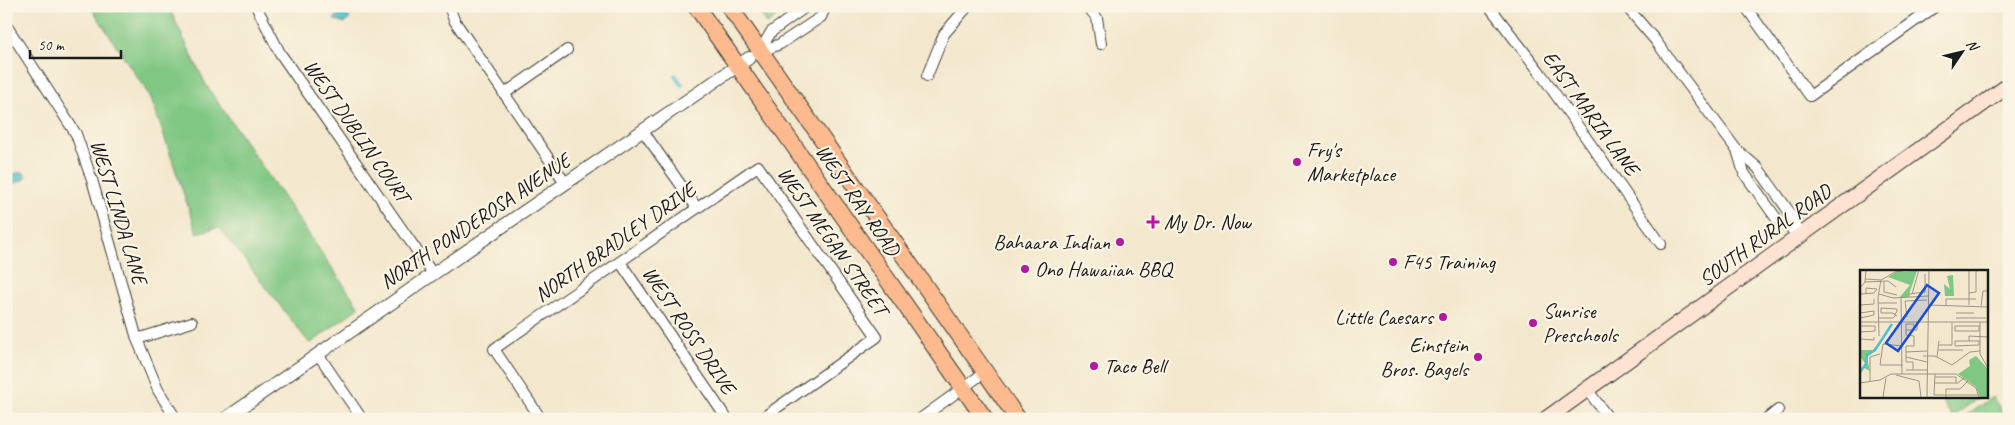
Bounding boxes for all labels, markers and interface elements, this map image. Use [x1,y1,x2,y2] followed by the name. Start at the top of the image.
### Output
[30,28,121,60] scale bar
[1938,28,1988,78] north arrow
[38,36,65,55] text: 50 m
[1963,36,1983,55] text: N
[1537,46,1647,183] street label: EAST MARIA LANE
[298,55,418,211] street label: WEST DUBLIN COURT
[85,137,154,290] street label: WEST LINDA LANE
[1307,137,1397,187] place label: Fry's Marketplace
[810,139,907,262] street label: WEST RAY ROAD
[375,146,577,294] street label: NORTH PONDEROSA AVENUE
[1291,156,1303,168] marker: Fry's Marketplace
[772,162,896,324] street label: WEST MEGAN STREET
[529,175,703,307] street label: NORTH BRADLEY DRIVE
[1694,177,1838,292] street label: SOUTH RURAL ROAD
[1164,209,1253,235] place label: My Dr. Now
[1146,215,1160,229] marker: My Dr. Now
[993,229,1111,255] place label: Bahaara Indian
[1114,236,1126,248] marker: Bahaara Indian
[1403,249,1497,275] place label: F45 Training
[1035,256,1174,282] place label: Ono Hawaiian BBQ
[1387,256,1399,268] marker: F45 Training
[637,261,743,401] street label: WEST ROSS DRIVE
[1019,263,1031,275] marker: Ono Hawaiian BBQ
[1860,270,1988,398] inset map
[1543,298,1619,348] place label: Sunrise Preschools
[1335,304,1435,330] place label: Little Caesars
[1437,311,1449,323] marker: Little Caesars
[1527,317,1539,329] marker: Sunrise Preschools
[1381,332,1470,382] place label: Einstein Bros. Bagels
[1472,351,1484,363] marker: Einstein Bros. Bagels
[1104,353,1169,379] place label: Taco Bell
[1088,360,1100,372] marker: Taco Bell

